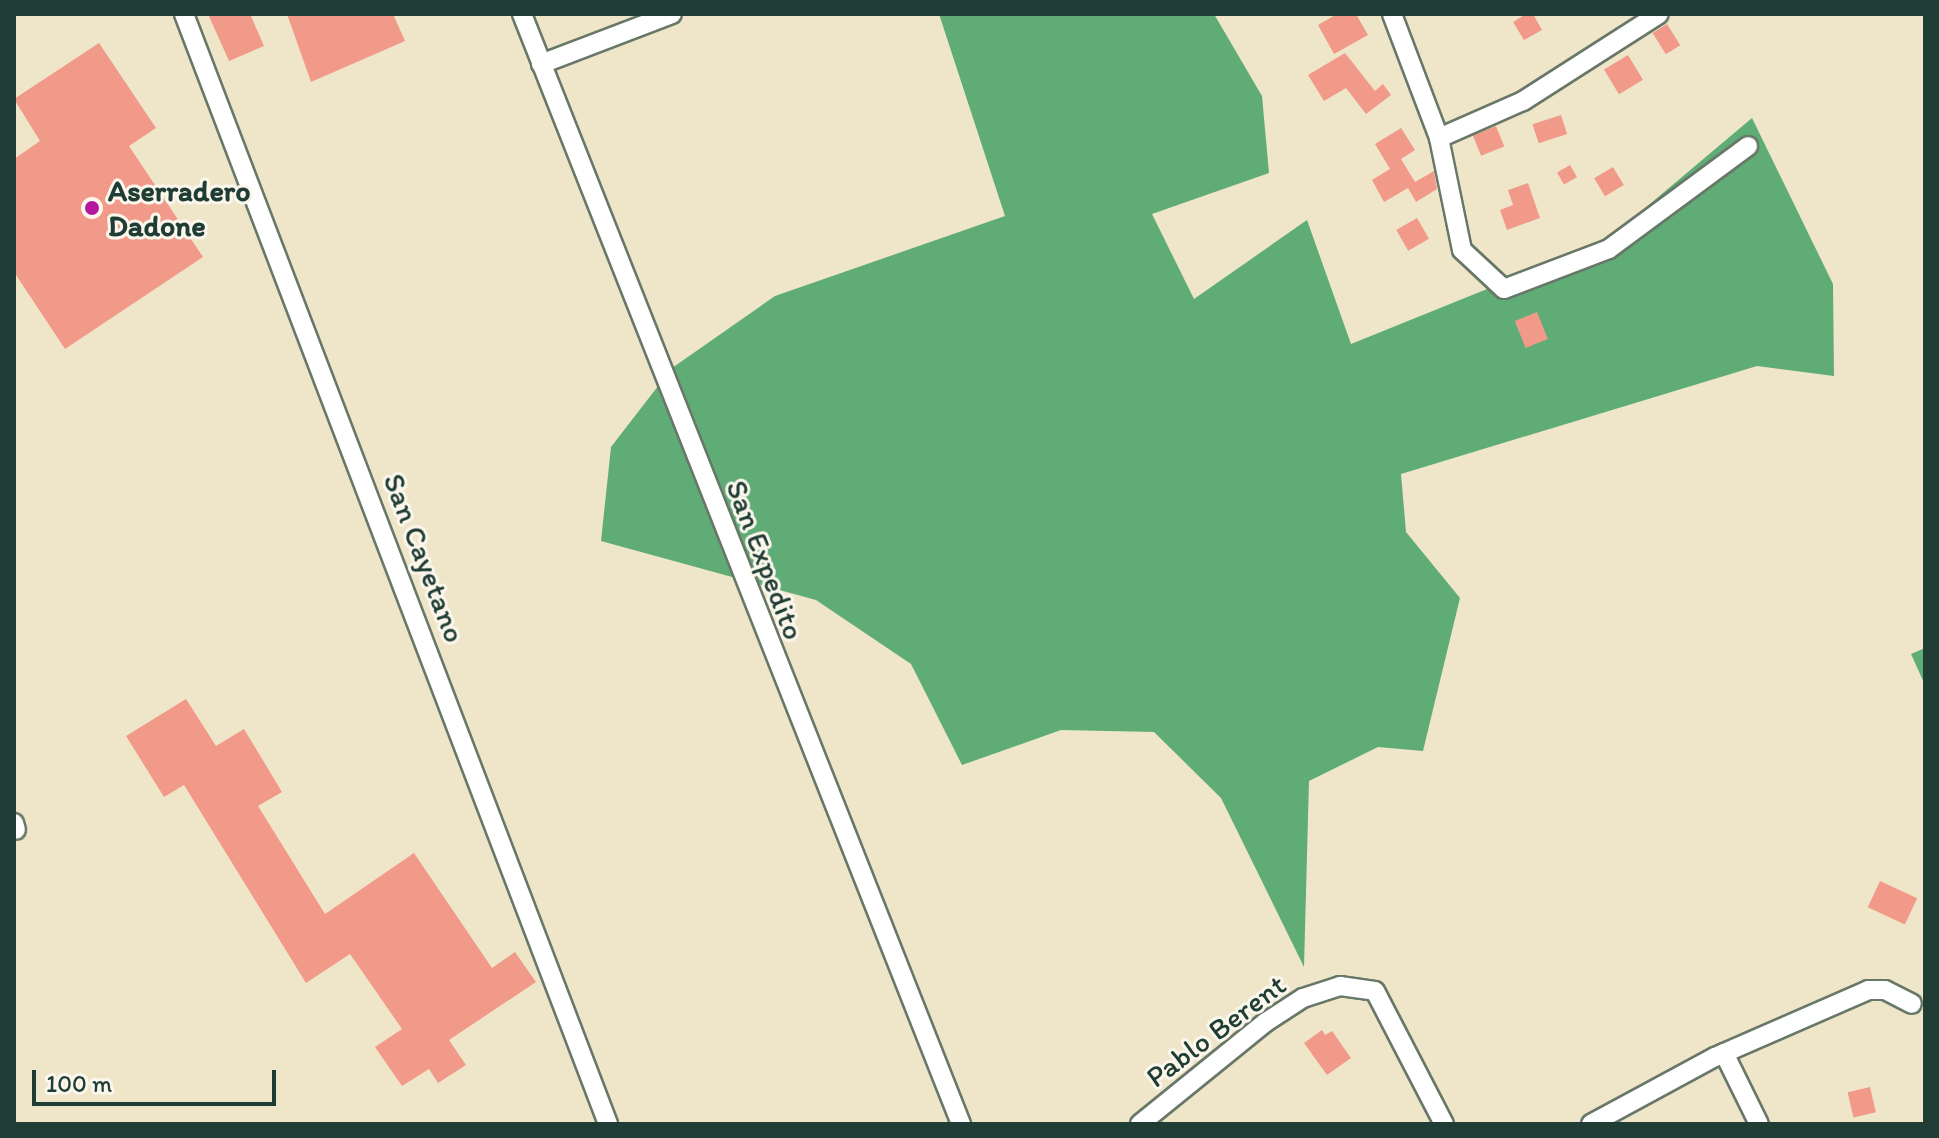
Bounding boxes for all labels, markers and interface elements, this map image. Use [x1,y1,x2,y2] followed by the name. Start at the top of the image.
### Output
[108,173,251,244] place label: Aserradero Dadone
[83,199,101,217] marker: Aserradero Dadone
[375,468,473,648] street label: San Cayetano
[718,476,812,644] street label: San Expedito
[1139,967,1293,1095] street label: Pablo Berent
[36,1054,280,1104] scale bar
[46,1069,112,1098] text: 100 m

